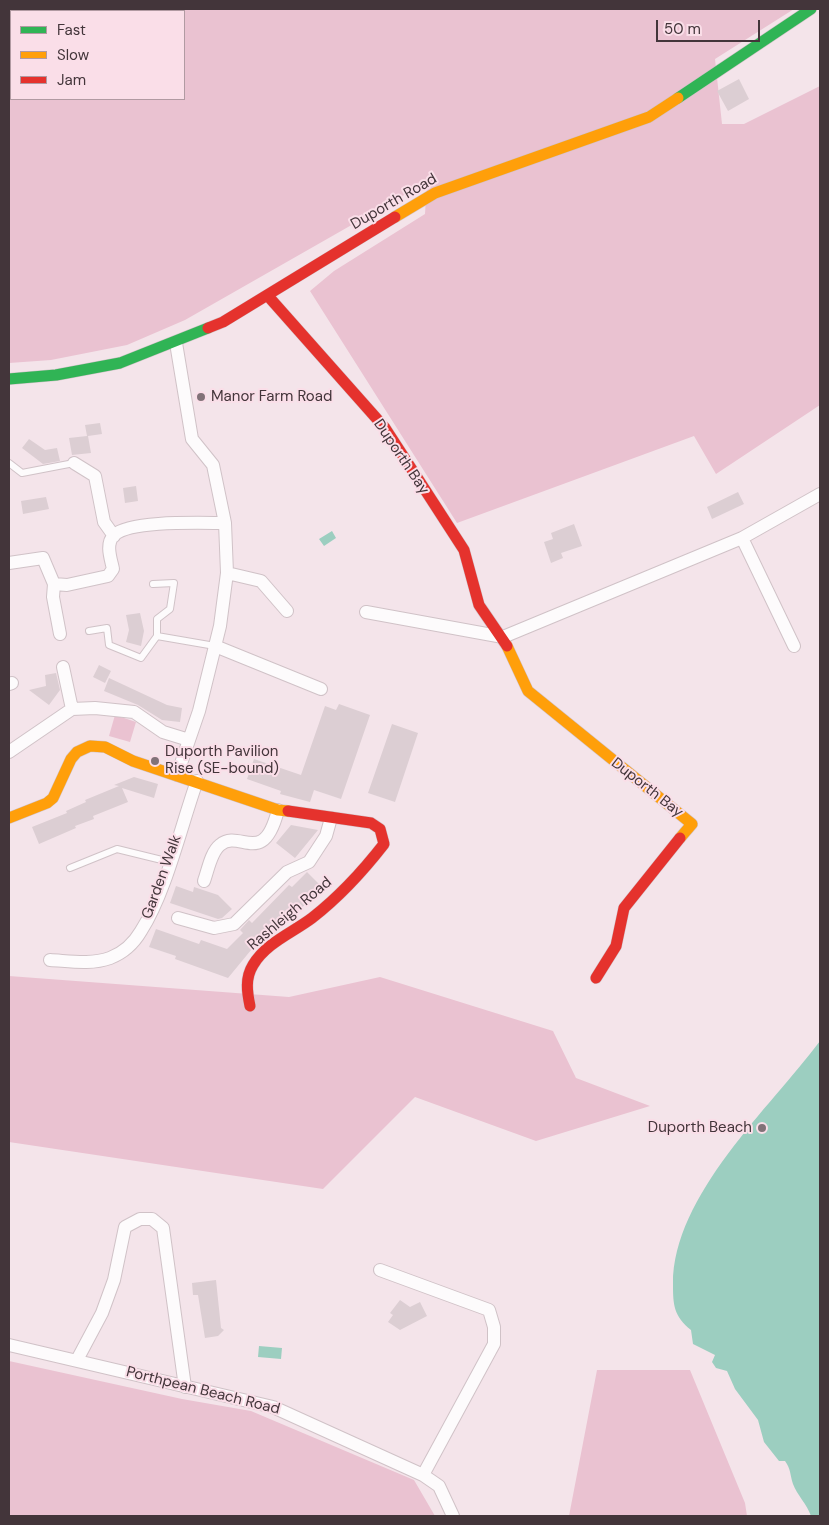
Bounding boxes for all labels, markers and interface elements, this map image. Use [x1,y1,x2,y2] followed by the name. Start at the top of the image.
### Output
[10,10,185,100] legend
[659,10,763,42] scale bar
[664,19,701,39] text: 50 m
[57,20,86,40] text: Fast
[57,45,89,65] text: Slow
[57,70,86,90] text: Jam
[348,170,440,234] street label: Duporth Road
[211,388,332,406] place label: Manor Farm Road
[195,391,207,403] marker: Manor Farm Road
[369,416,433,498] street label: Duporth Bay
[165,743,279,778] place label: Duporth Pavilion Rise (SE-bound)
[607,754,687,822] street label: Duporth Bay
[149,755,161,767] marker: Duporth Pavilion Rise (SE-bound)
[138,832,186,922] street label: Garden Walk
[244,874,336,954] street label: Rashleigh Road
[648,1119,752,1137] place label: Duporth Beach
[756,1122,768,1134] marker: Duporth Beach
[124,1363,282,1419] street label: Porthpean Beach Road

